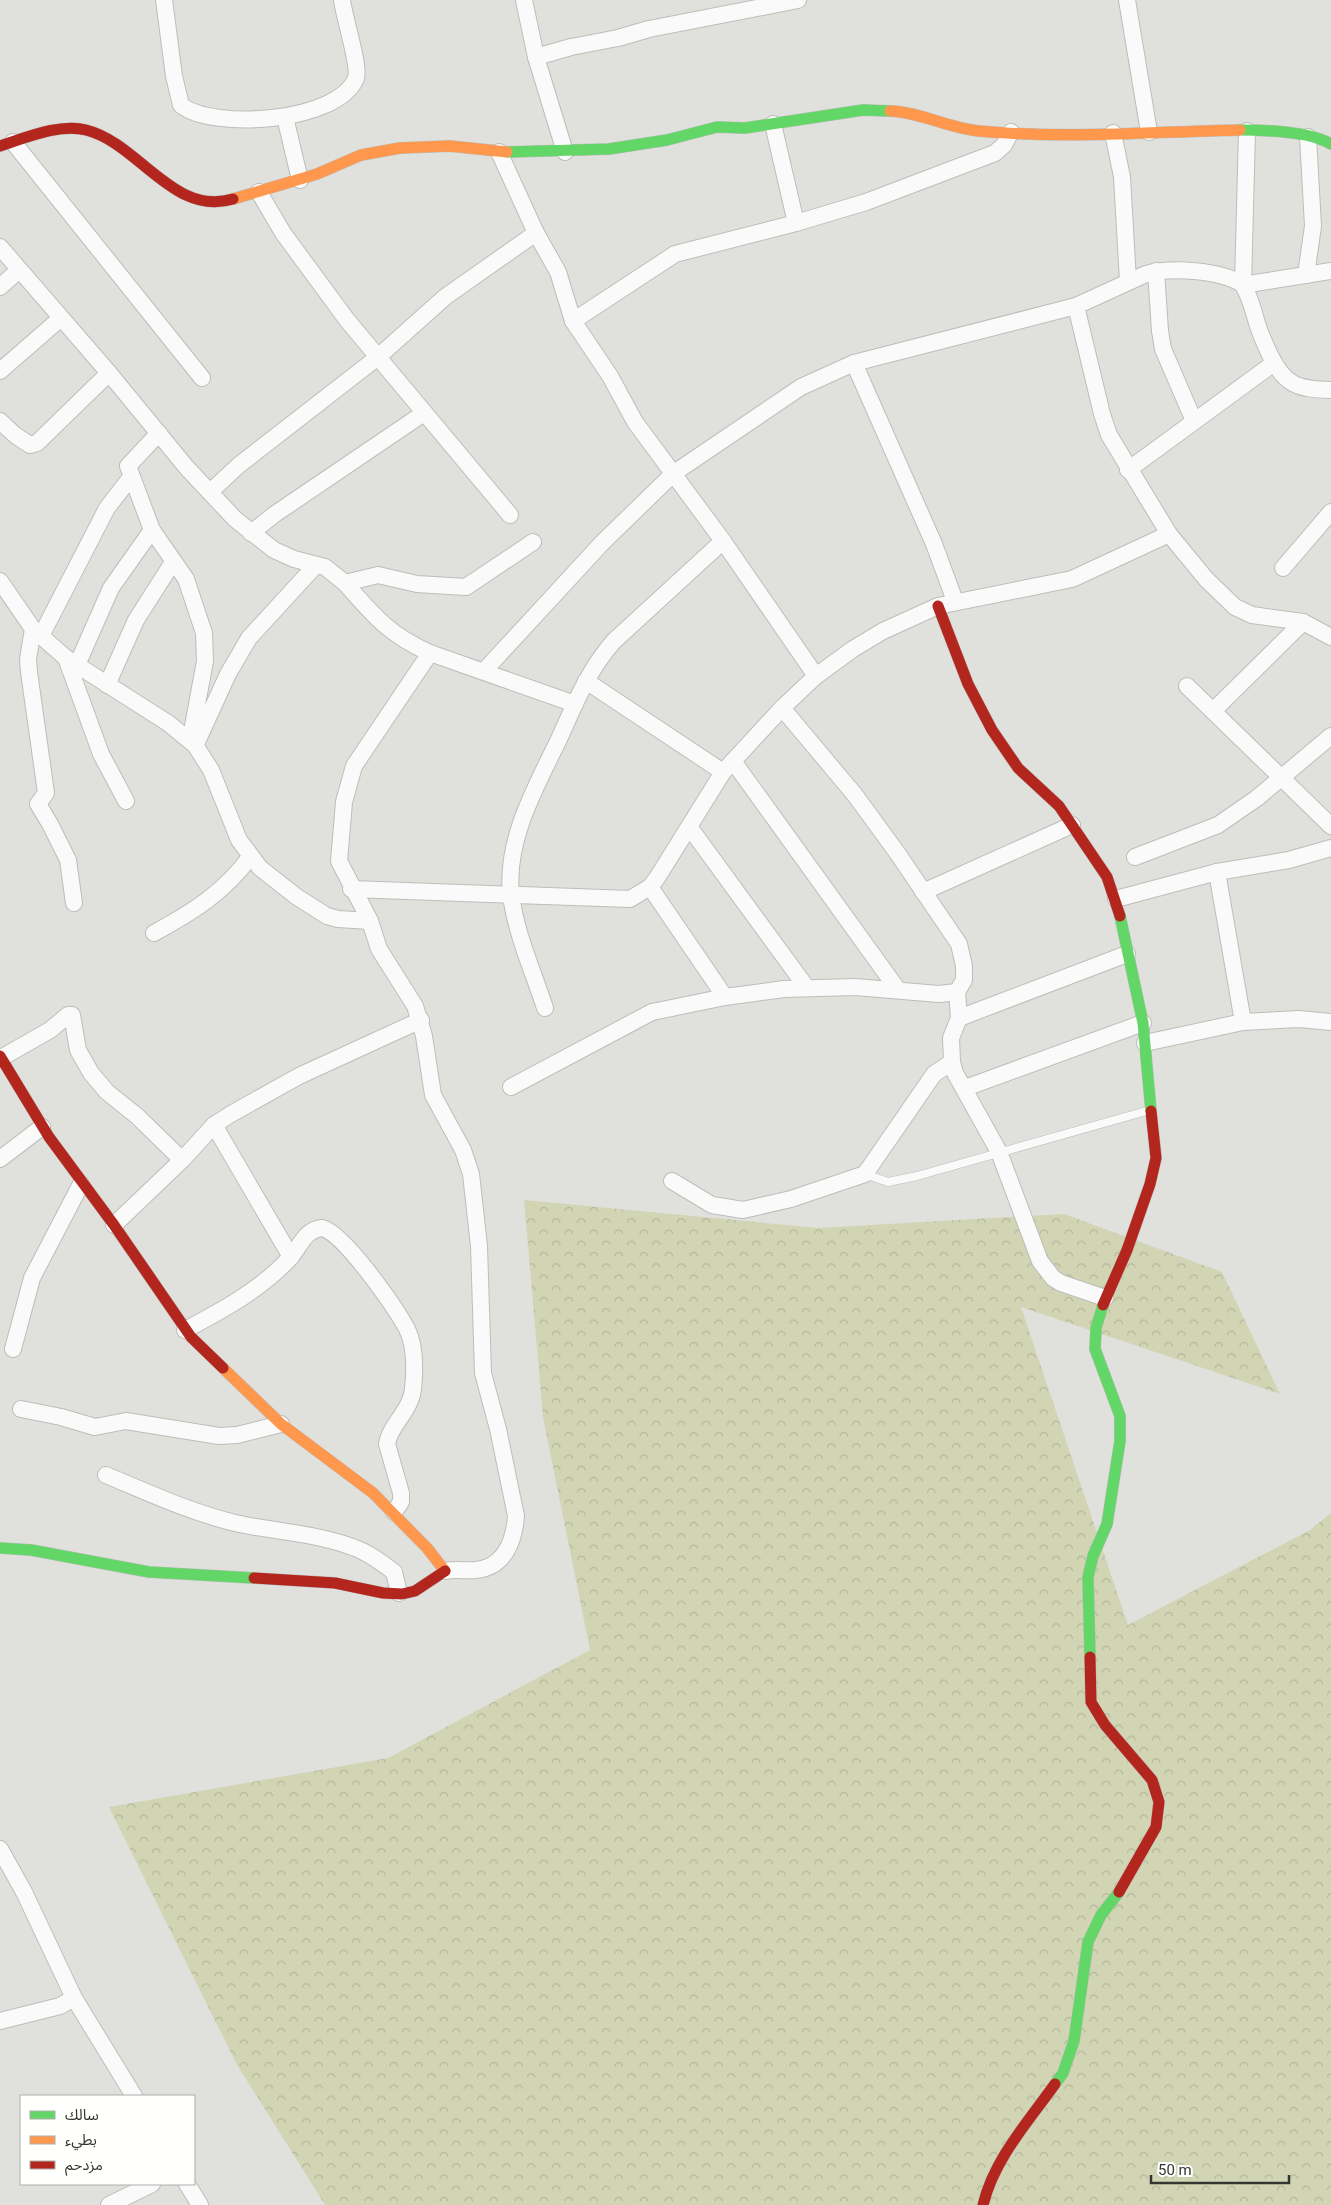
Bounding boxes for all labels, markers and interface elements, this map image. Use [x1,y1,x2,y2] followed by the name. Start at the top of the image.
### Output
[20,2095,195,2185] legend
[65,2106,99,2124] text: سالك
[65,2131,97,2151] text: بطيء
[1151,2152,1288,2184] scale bar
[65,2156,103,2176] text: مزدحم
[1158,2161,1192,2179] text: 50 m

